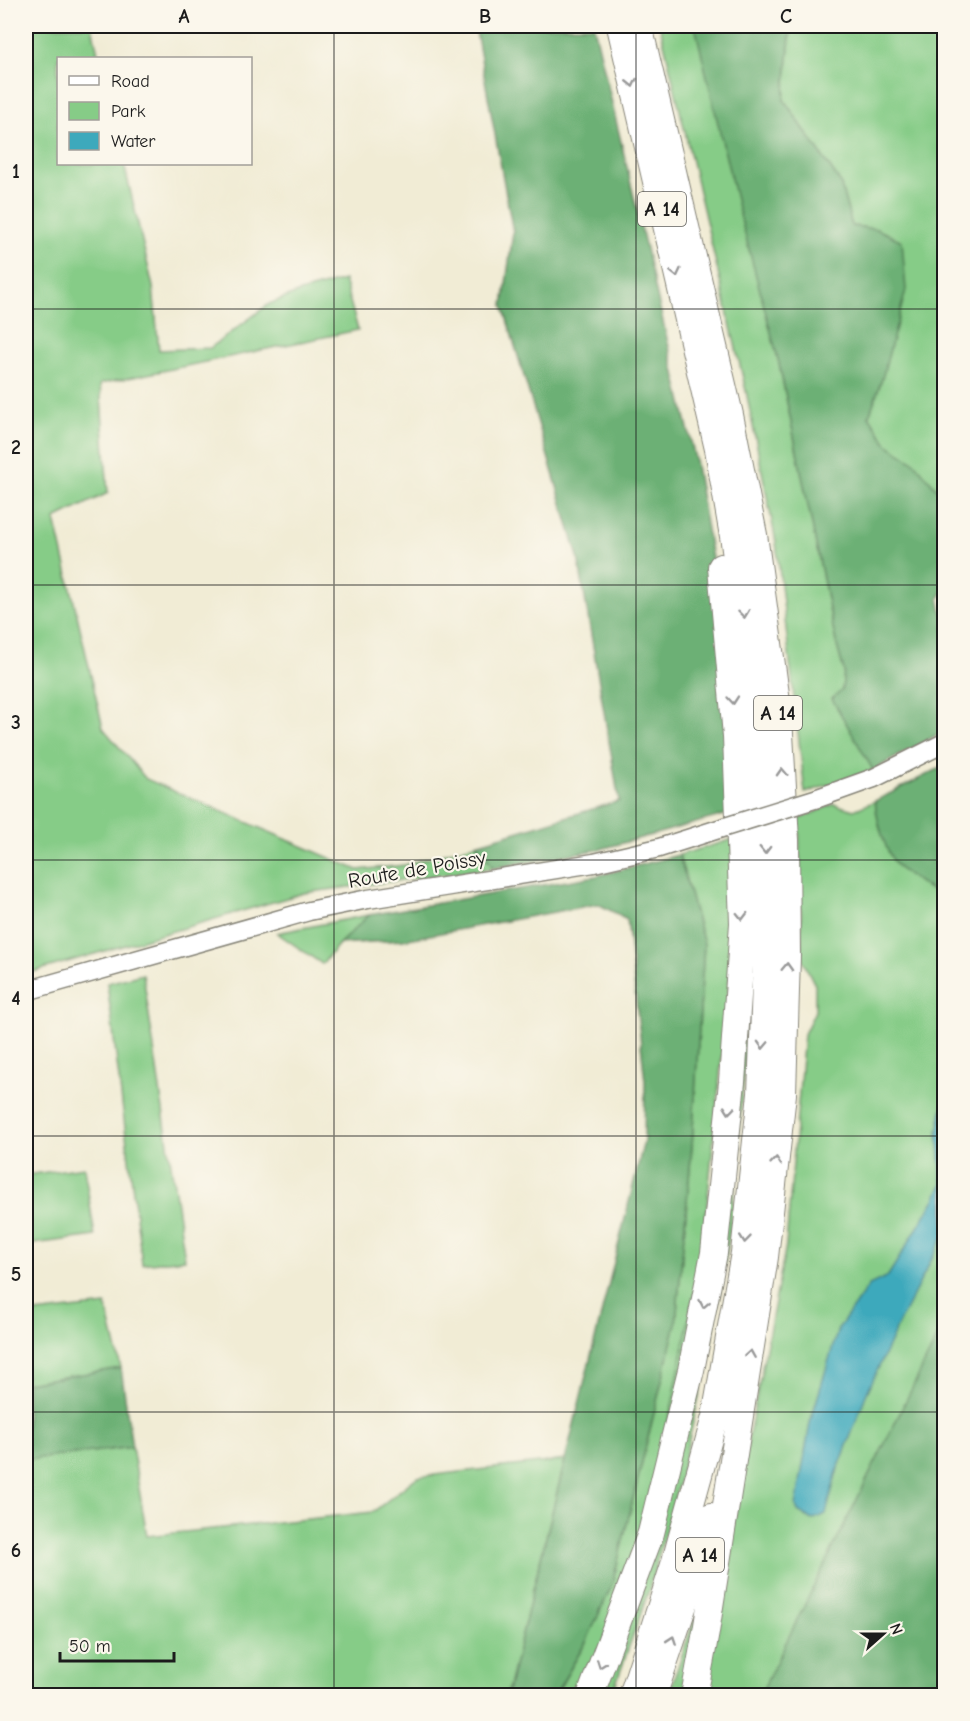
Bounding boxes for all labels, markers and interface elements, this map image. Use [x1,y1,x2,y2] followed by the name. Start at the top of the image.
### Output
[178,5,190,28] text: A
[479,5,491,28] text: B
[780,5,792,28] text: C
[57,57,252,165] legend
[111,71,150,92] text: Road
[625,77,638,87] one-way arrow
[111,101,146,122] text: Park
[111,131,156,152] text: Water
[12,160,20,183] text: 1
[638,192,686,226] road number: A 14
[669,267,682,277] one-way arrow
[11,436,21,459] text: 2
[737,610,749,619] one-way arrow
[726,696,739,705] one-way arrow
[754,696,802,730] road number: A 14
[11,711,21,734] text: 3
[775,767,788,776] one-way arrow
[346,845,488,893] street label: Route de Poissy
[759,846,771,855] one-way arrow
[736,911,749,920] one-way arrow
[780,962,793,971] one-way arrow
[11,987,21,1010] text: 4
[757,1041,769,1050] one-way arrow
[723,1106,736,1115] one-way arrow
[769,1157,781,1166] one-way arrow
[739,1235,752,1244] one-way arrow
[11,1263,21,1286] text: 5
[699,1298,712,1308] one-way arrow
[743,1350,755,1359] one-way arrow
[676,1538,724,1572] road number: A 14
[11,1539,21,1562] text: 6
[853,1604,913,1664] north arrow
[886,1621,906,1637] text: N
[60,1625,174,1663] scale bar
[665,1635,677,1646] one-way arrow
[69,1636,111,1657] text: 50 m
[596,1658,609,1669] one-way arrow

